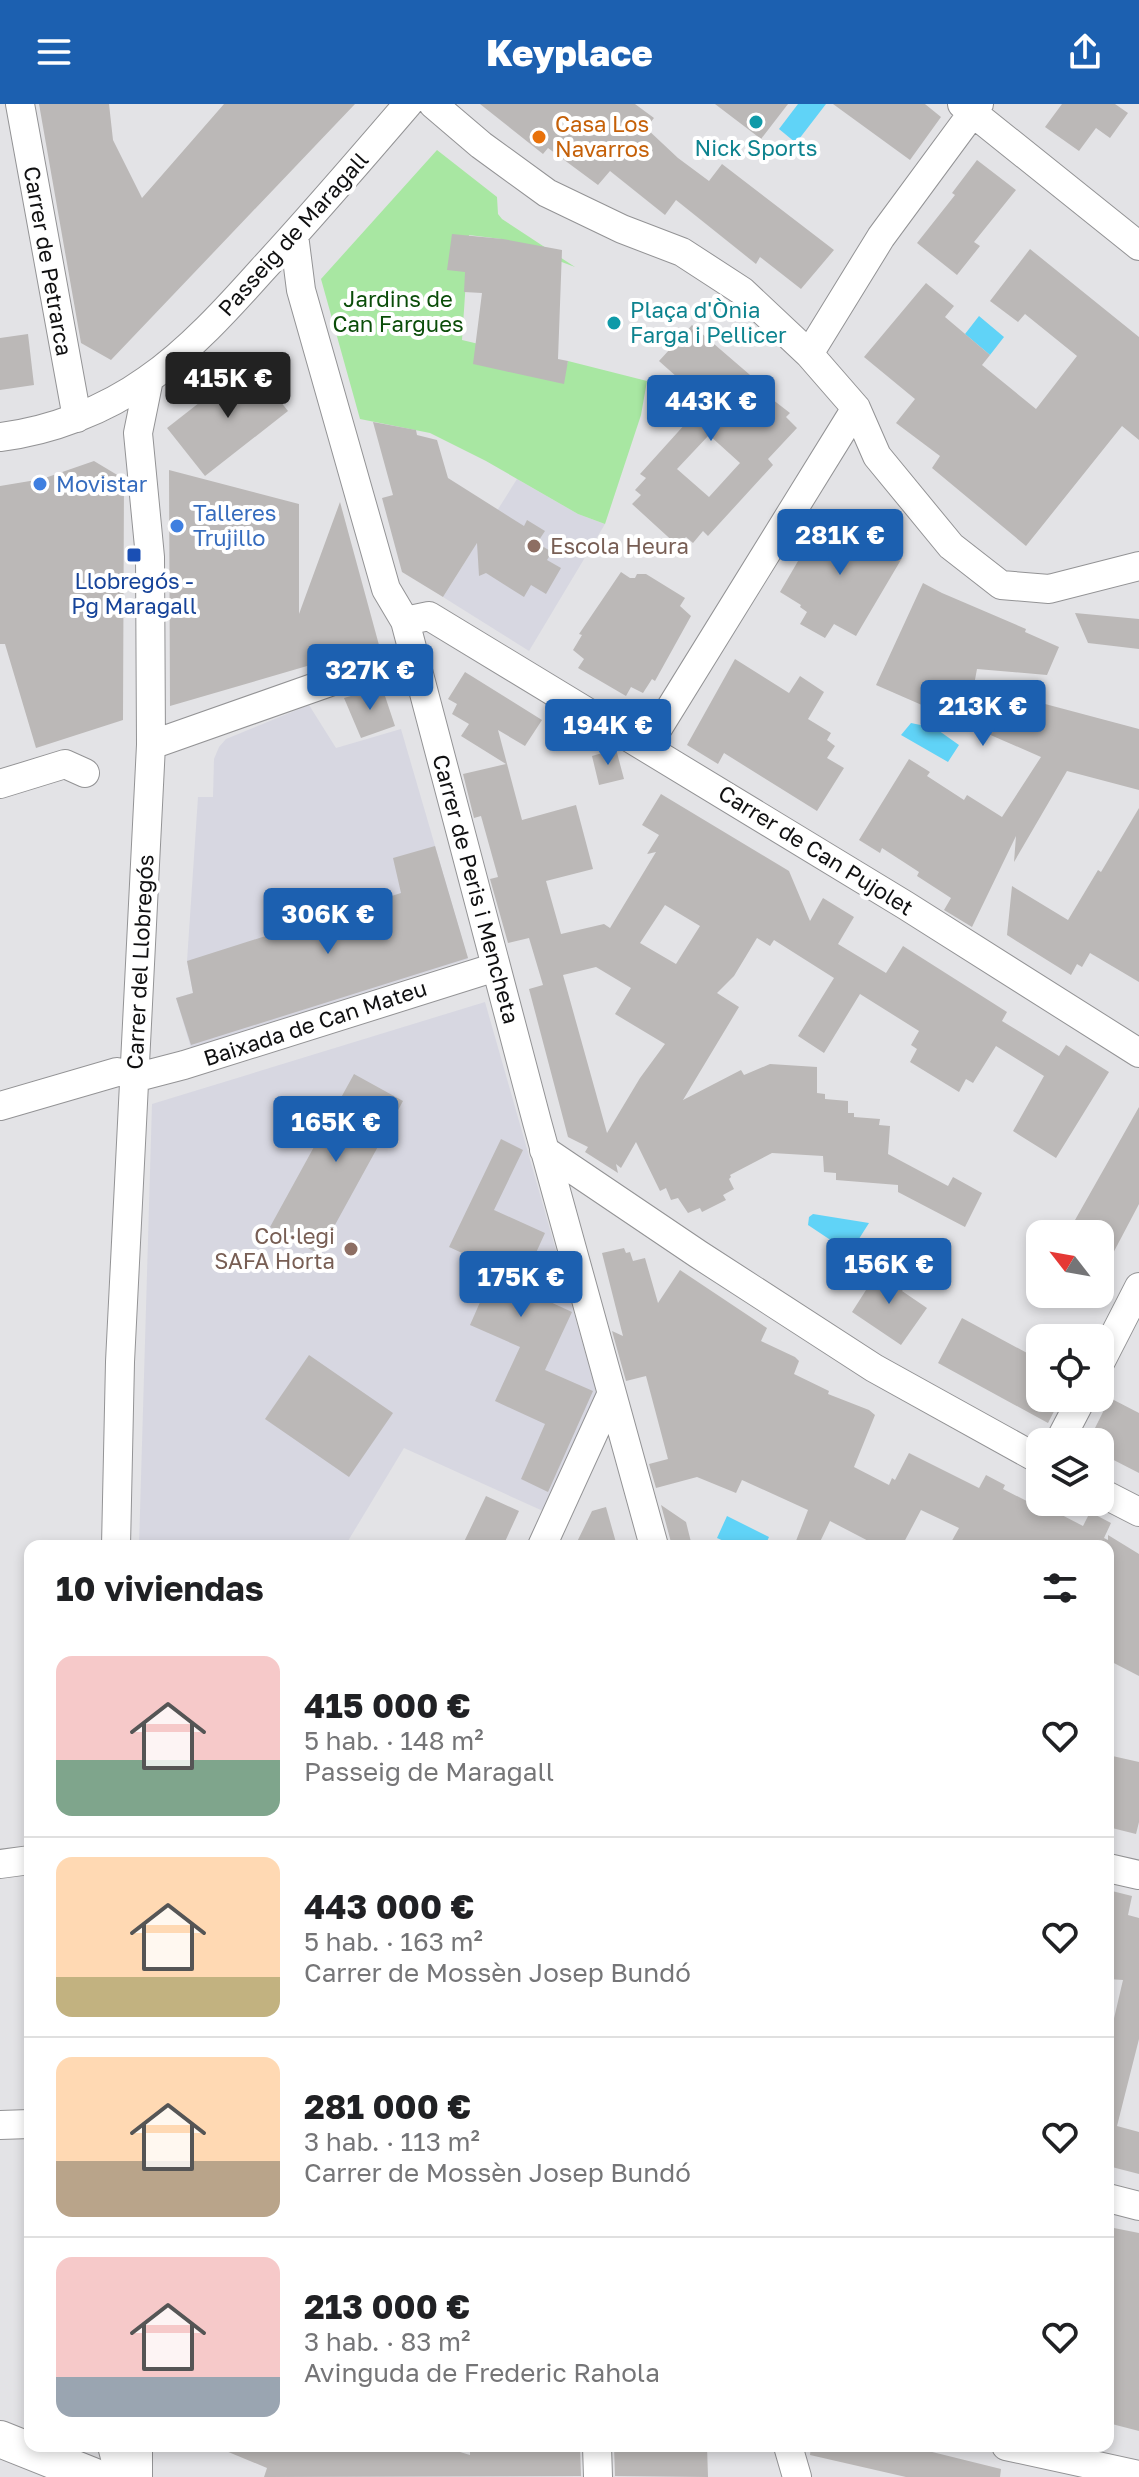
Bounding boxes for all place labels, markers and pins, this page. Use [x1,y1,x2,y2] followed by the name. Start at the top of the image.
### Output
[555,110,650,162] place label: Casa Los Navarros
[747,113,765,131] marker: Nick Sports
[530,128,548,146] marker: Casa Los Navarros
[695,134,817,161] place label: Nick Sports
[630,296,787,348] place label: Plaça d'Ònia Farga i Pellicer
[605,314,623,332] marker: Plaça d'Ònia Farga i Pellicer
[163,352,293,420] pin: 415K €
[646,375,776,443] pin: 443K €
[56,470,148,497] place label: Movistar
[31,475,49,493] marker: Movistar
[193,499,277,551] place label: Talleres Trujillo
[775,509,905,577] pin: 281K €
[168,517,186,535] marker: Talleres Trujillo
[550,532,689,559] place label: Escola Heura
[525,537,543,555] marker: Escola Heura
[125,546,143,564] marker: Llobregós - Pg Maragall
[71,567,197,619] place label: Llobregós - Pg Maragall
[305,644,435,712] pin: 327K €
[918,680,1048,748] pin: 213K €
[543,699,673,767] pin: 194K €
[263,888,393,956] pin: 306K €
[271,1096,401,1164] pin: 165K €
[214,1222,335,1274] place label: Col·legi SAFA Horta
[824,1238,954,1306] pin: 156K €
[342,1240,360,1258] marker: Col·legi SAFA Horta
[456,1251,586,1319] pin: 175K €

